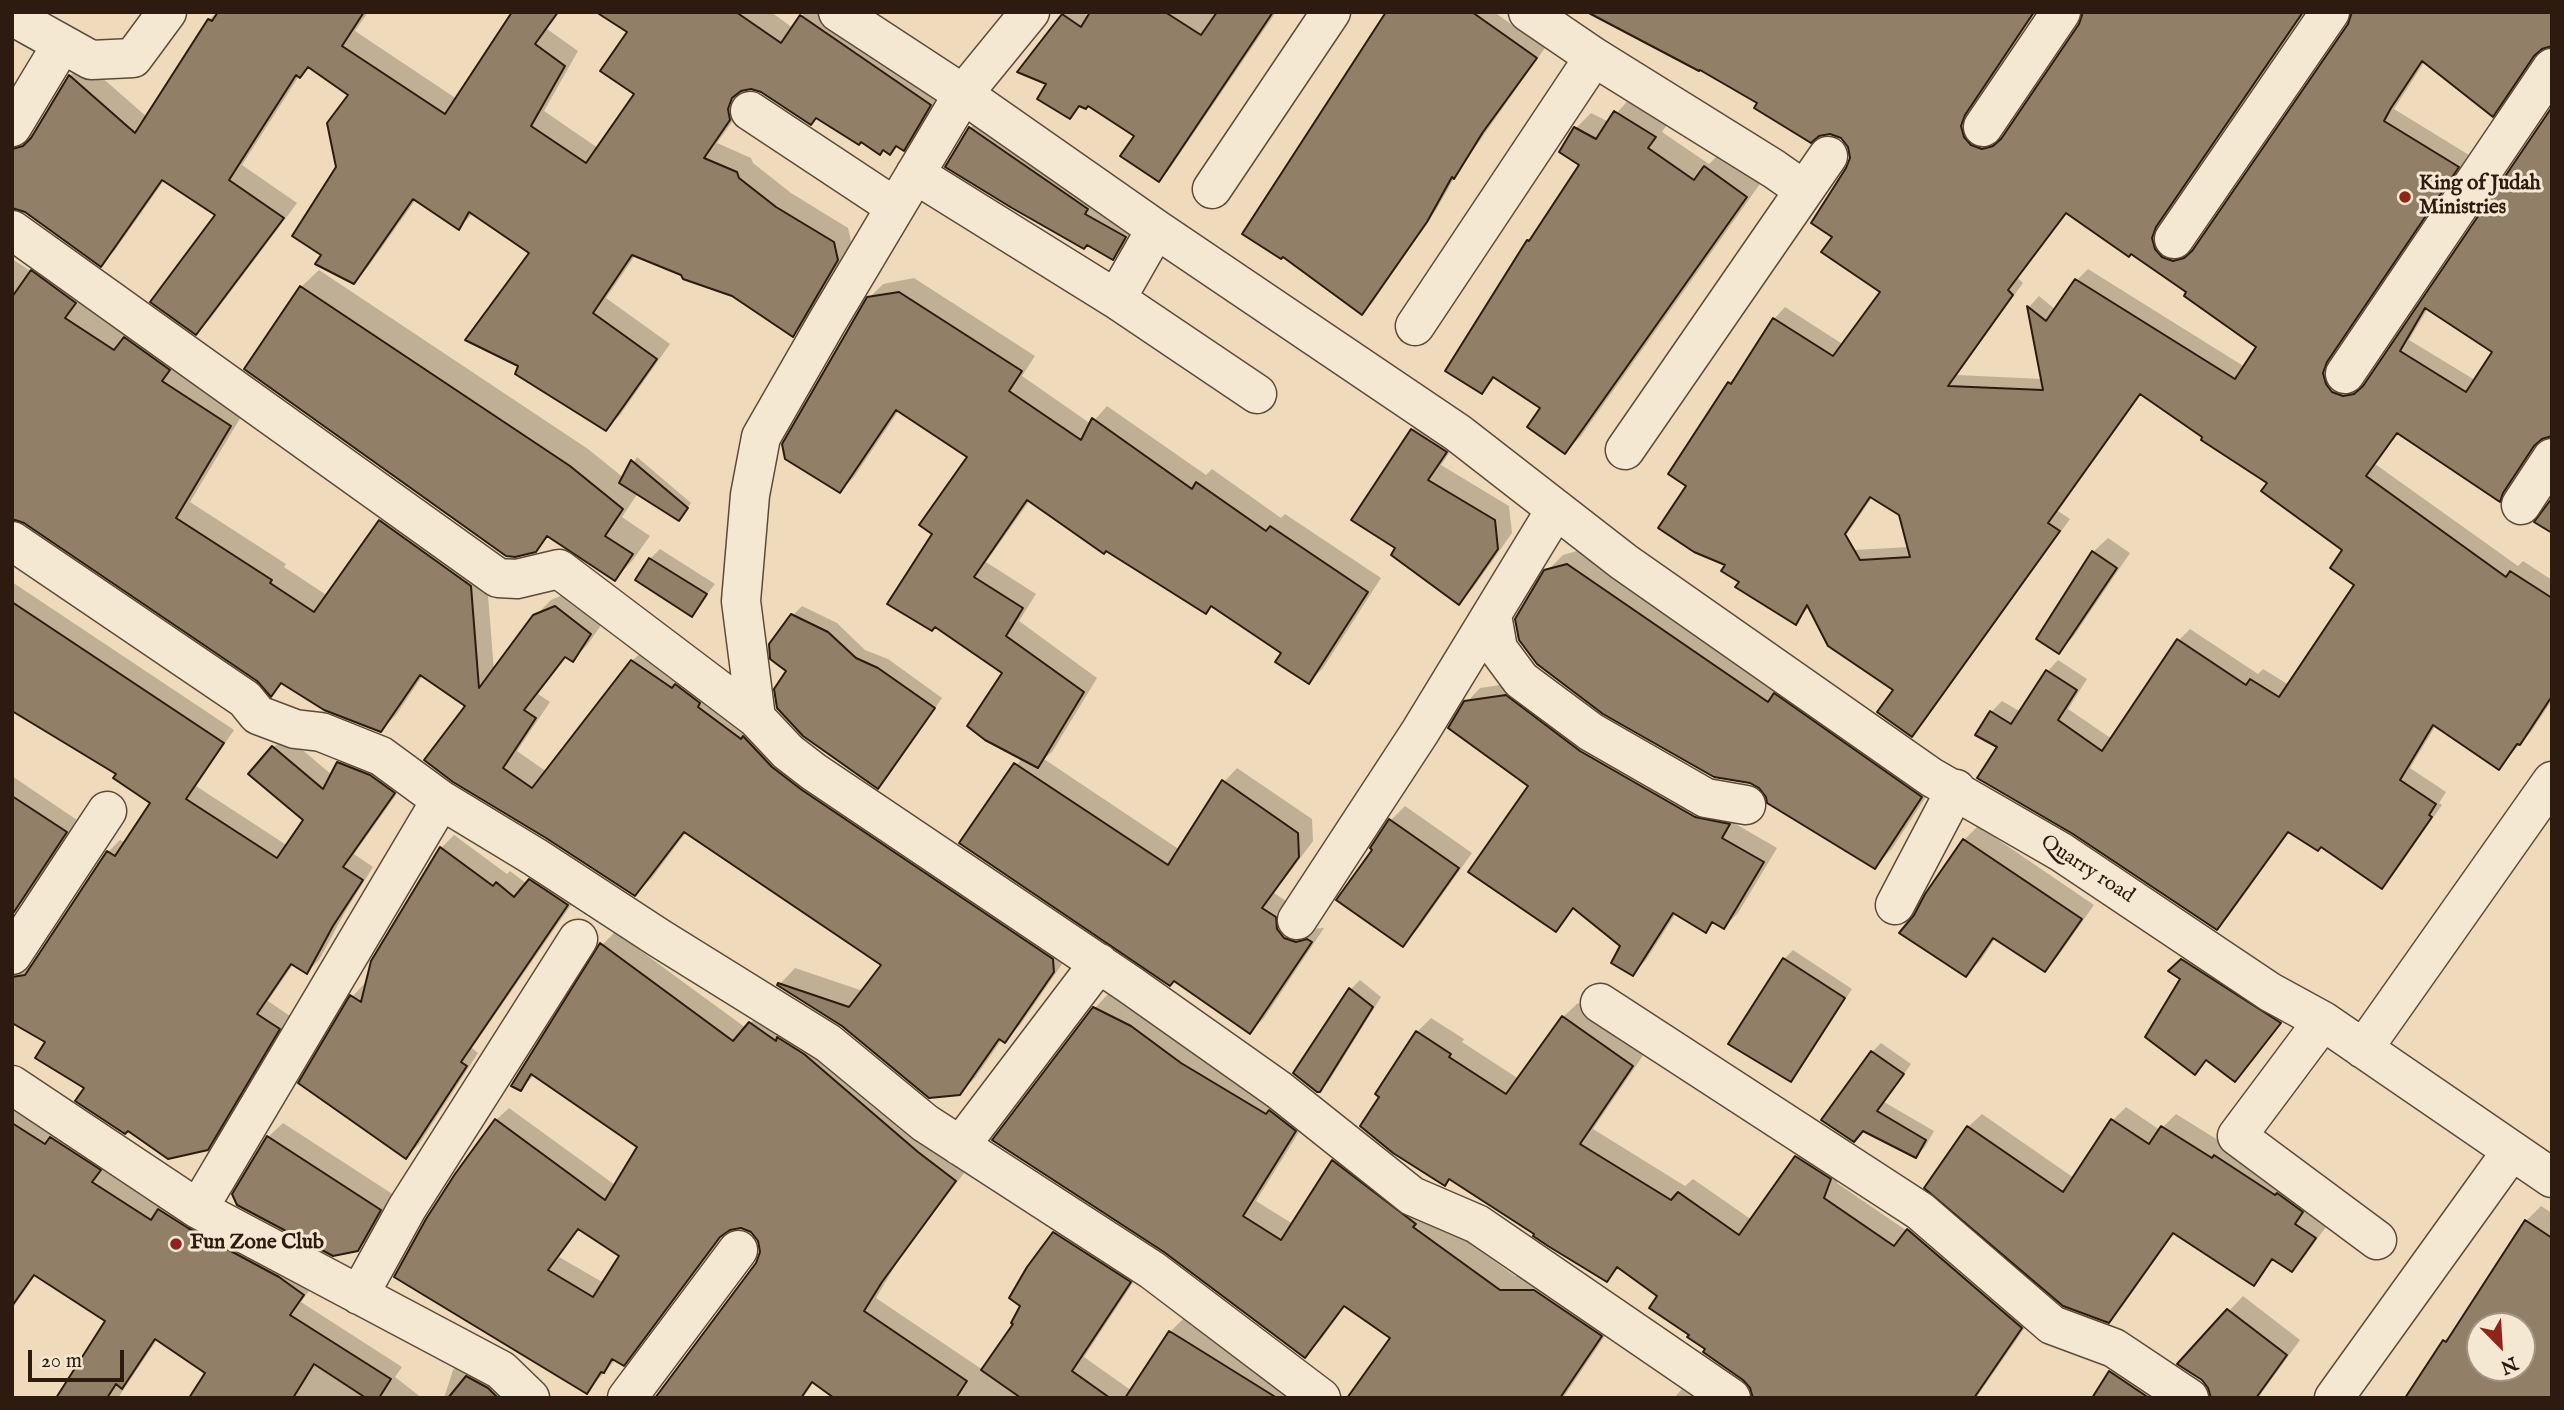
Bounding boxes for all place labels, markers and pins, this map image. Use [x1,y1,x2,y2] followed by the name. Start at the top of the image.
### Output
[2419,172,2541,222] place label: King of Judah Ministries
[2397,189,2413,205] marker: King of Judah Ministries
[190,1231,324,1257] place label: Fun Zone Club
[168,1236,184,1252] marker: Fun Zone Club

